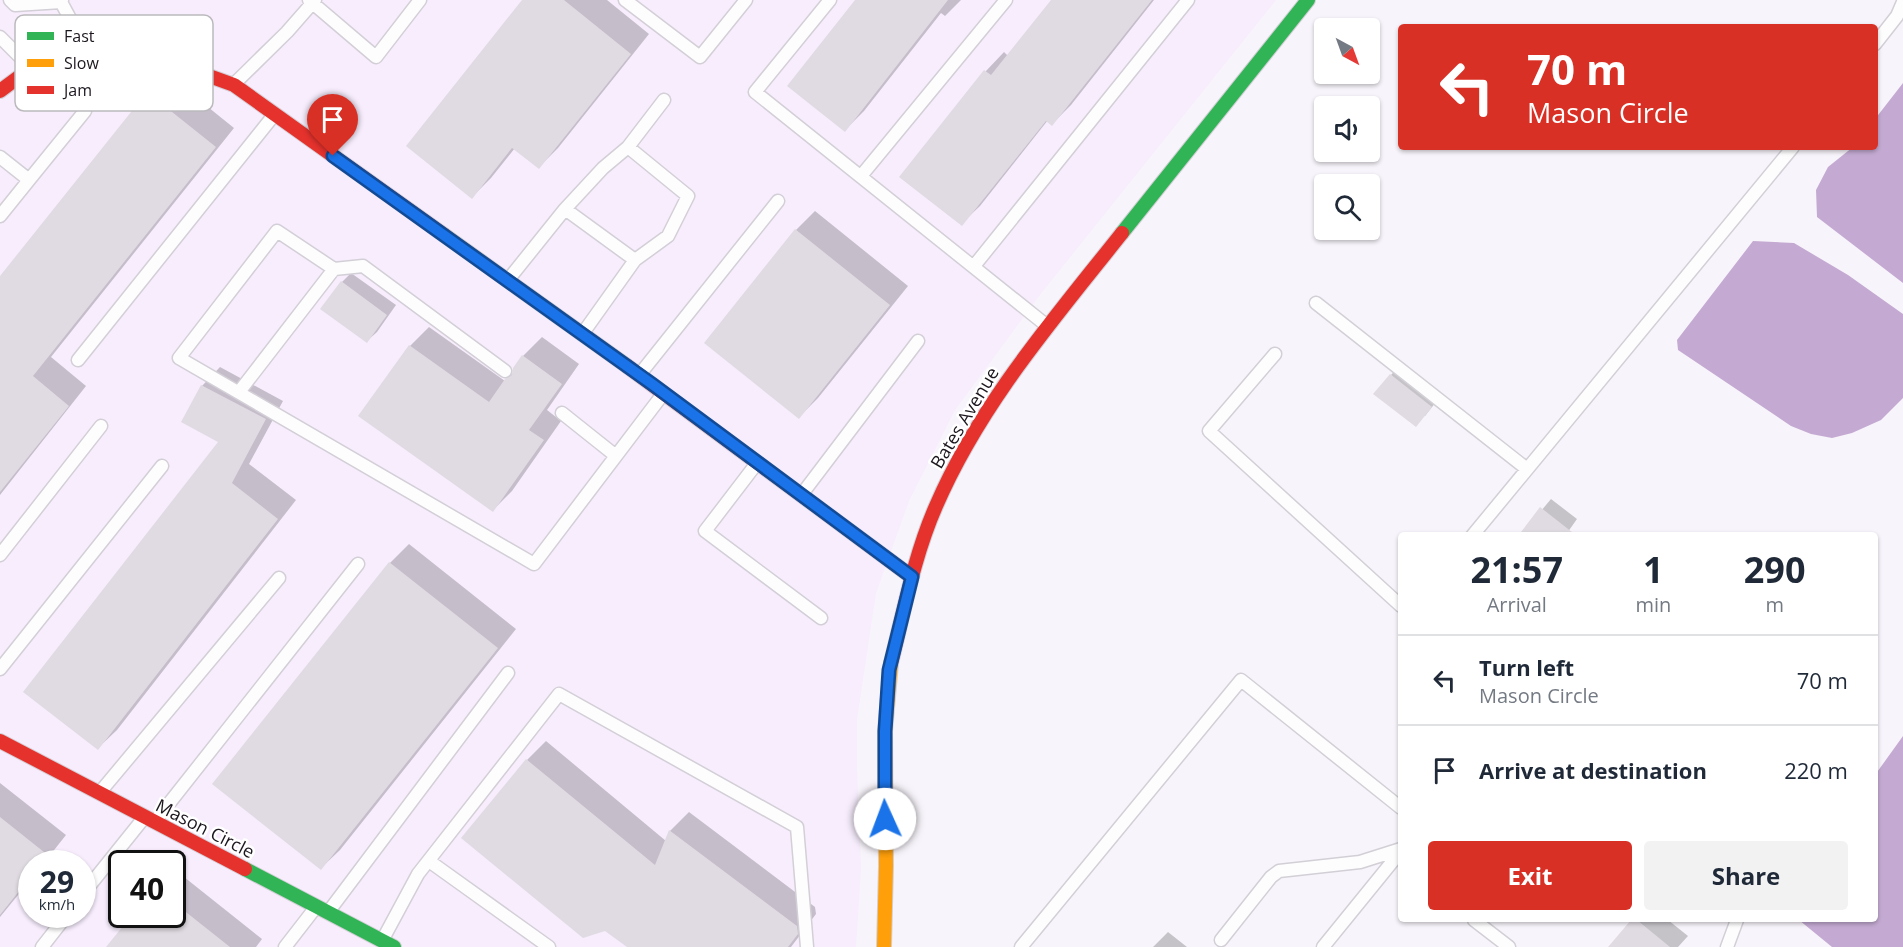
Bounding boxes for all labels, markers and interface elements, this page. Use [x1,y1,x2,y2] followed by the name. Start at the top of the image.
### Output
[15,15,213,111] legend
[1314,18,1380,84] north arrow
[1314,18,1380,240] map controls
[64,25,95,47] text: Fast
[1527,40,1627,97] text: 70 m
[1428,48,1506,126] icon: left
[64,52,99,74] text: Slow
[62,79,92,101] text: Jam
[307,94,358,156] pin
[1527,94,1689,131] text: Mason Circle
[1314,96,1380,162] button: sound
[316,103,349,136] icon: arrive
[1314,174,1380,240] button: search
[924,362,1004,473] street label: Bates Avenue
[1470,545,1563,594] text: 21:57
[1643,545,1664,594] text: 1
[1744,545,1806,594] text: 290
[1487,591,1547,618] text: Arrival
[1635,591,1671,618] text: min
[1765,591,1784,618] text: m
[1479,652,1574,682] text: Turn left
[1428,664,1461,697] icon: left
[1797,665,1848,695] text: 70 m
[1479,682,1599,709] text: Mason Circle
[1428,754,1461,787] icon: arrive
[1479,755,1707,785] text: Arrive at destination
[1784,755,1848,785] text: 220 m
[853,787,917,851] position arrow
[152,793,259,863] street label: Mason Circle
[1428,841,1632,910] button: Exit
[1644,841,1848,910] button: Share
[108,850,186,928] speed limit sign: 40
[40,861,74,902] text: 29
[39,894,75,914] text: km/h

